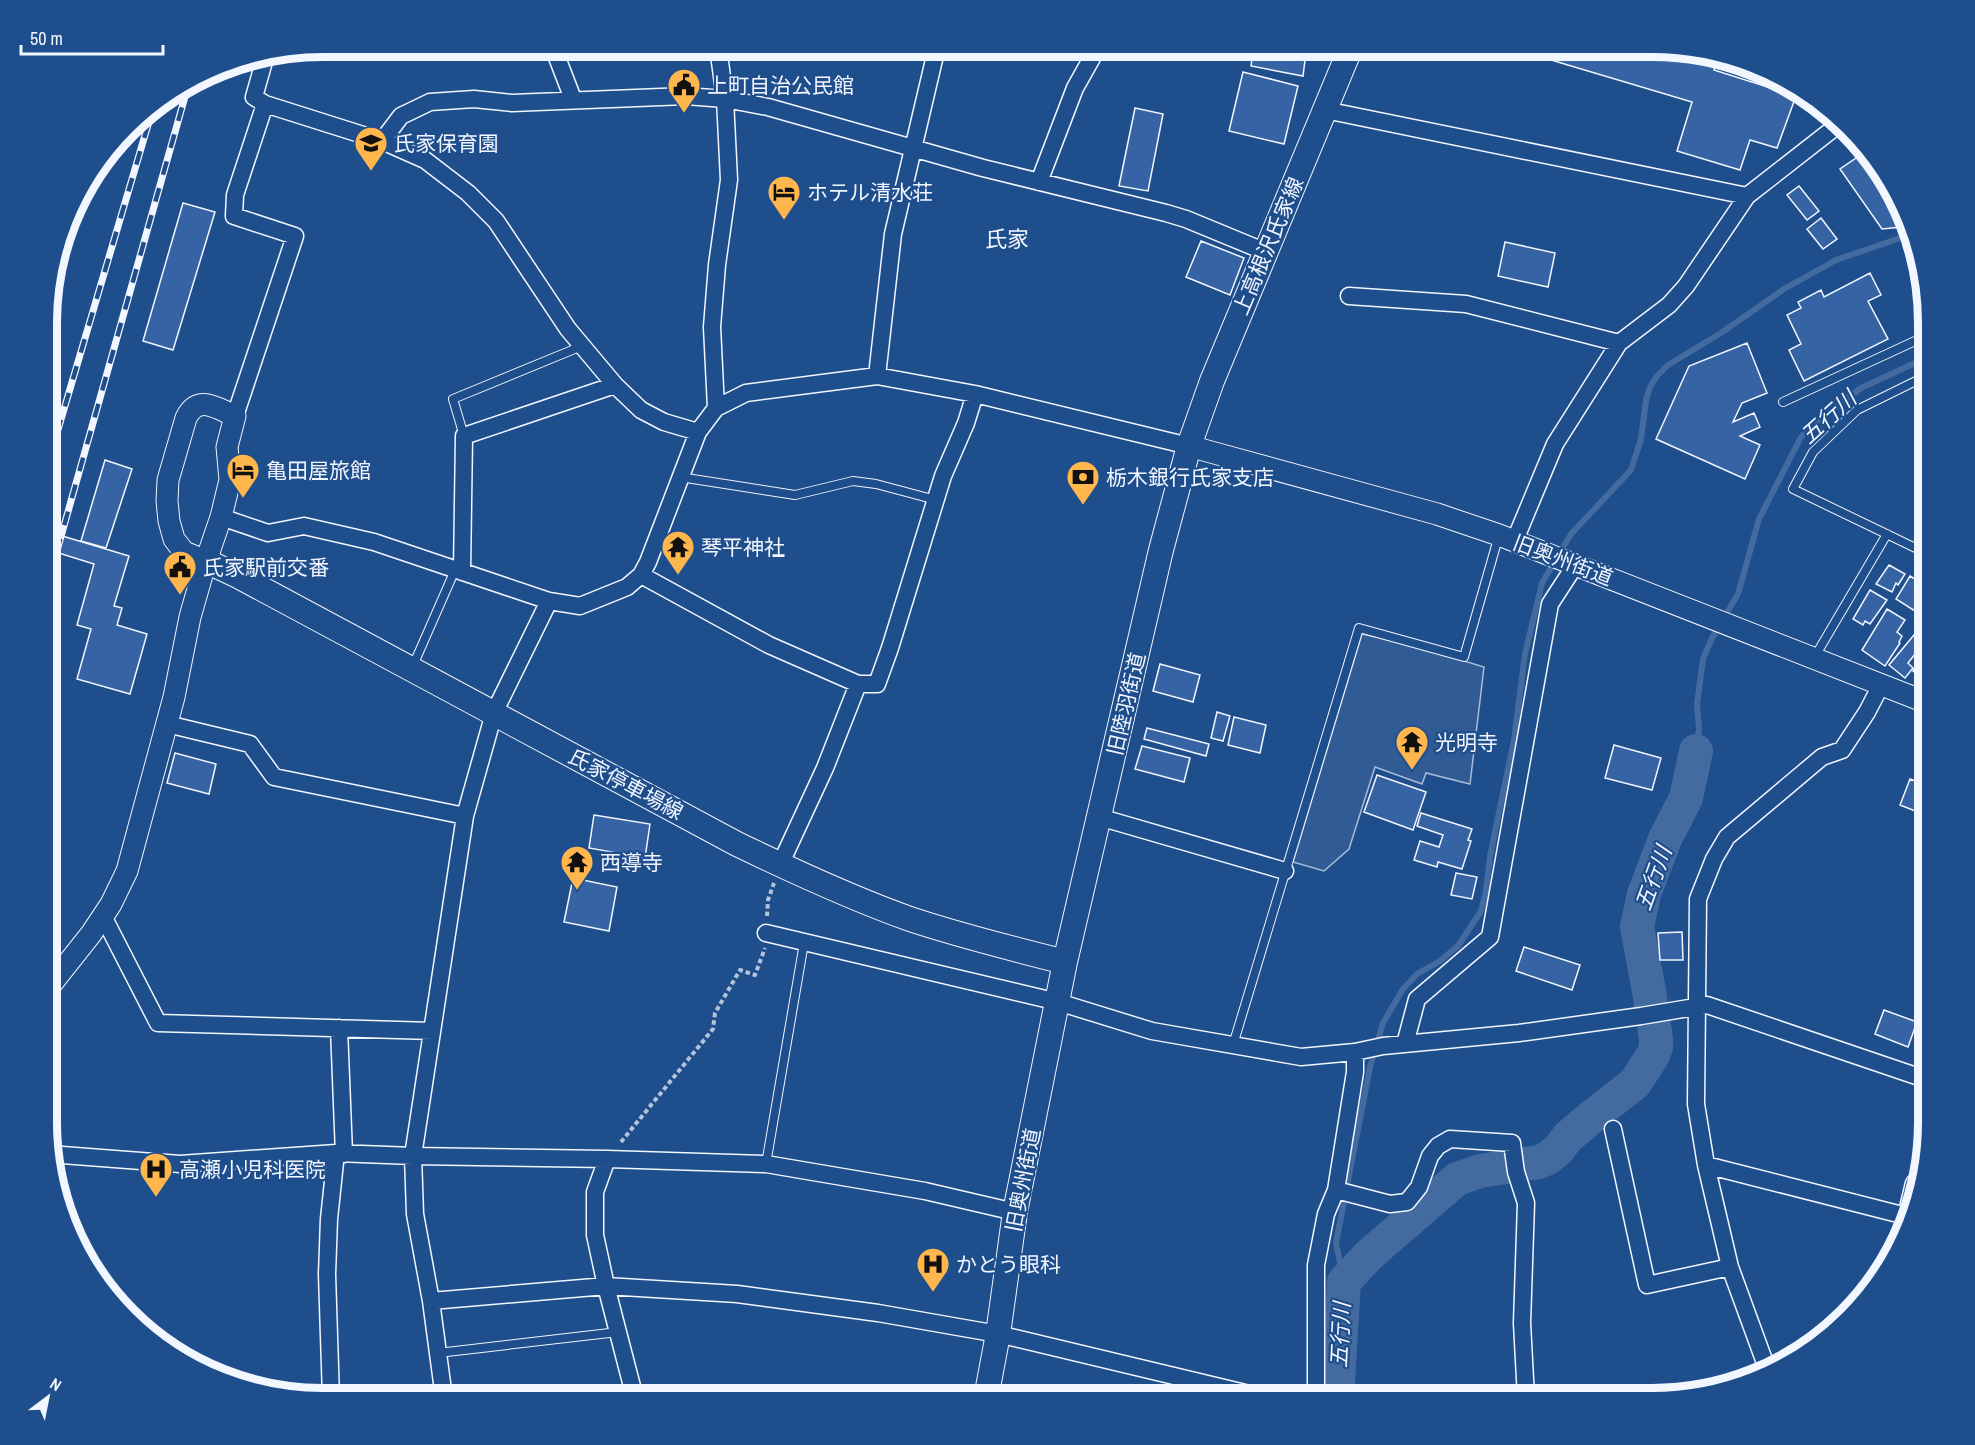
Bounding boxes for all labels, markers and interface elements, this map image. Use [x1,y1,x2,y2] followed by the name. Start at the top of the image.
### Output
[21,18,164,56] scale bar
[30,26,63,51] text: 50 m
[666,67,702,114] public building icon: 上町自治公民館
[707,71,854,100] place label: 上町自治公民館
[353,125,389,172] school or university icon: 氏家保育園
[394,129,499,158] place label: 氏家保育園
[1226,173,1310,319] street label: 上高根沢氏家線
[766,174,802,221] hotel icon: ホテル清水荘
[807,178,933,207] place label: ホテル清水荘
[985,224,1029,254] district label: 氏家
[1793,382,1864,450] water label: 五行川
[225,452,261,499] hotel icon: 亀田屋旅館
[266,456,371,485] place label: 亀田屋旅館
[1065,459,1101,506] bank icon: 栃木銀行氏家支店
[1106,463,1274,492] place label: 栃木銀行氏家支店
[1509,528,1617,592] street label: 旧奥州街道
[660,529,696,576] temple icon: 琴平神社
[701,533,785,562] place label: 琴平神社
[162,549,198,596] public building icon: 氏家駅前交番
[203,553,329,582] place label: 氏家駅前交番
[1100,650,1152,758] street label: 旧陸羽街道
[1394,724,1430,771] temple icon: 光明寺
[1435,728,1498,757] place label: 光明寺
[564,742,688,826] street label: 氏家停車場線
[1628,840,1679,914] water label: 五行川
[559,844,595,891] temple icon: 西導寺
[600,848,663,877] place label: 西導寺
[999,1126,1047,1234] street label: 旧奥州街道
[138,1151,174,1198] hospital icon: 高瀬小児科医院
[179,1155,326,1184] place label: 高瀬小児科医院
[915,1246,951,1293] hospital icon: かとう眼科
[956,1250,1061,1279] place label: かとう眼科
[1323,1299,1357,1369] water label: 五行川
[18,1367,78,1427] north arrow
[46,1372,66,1396] text: N

